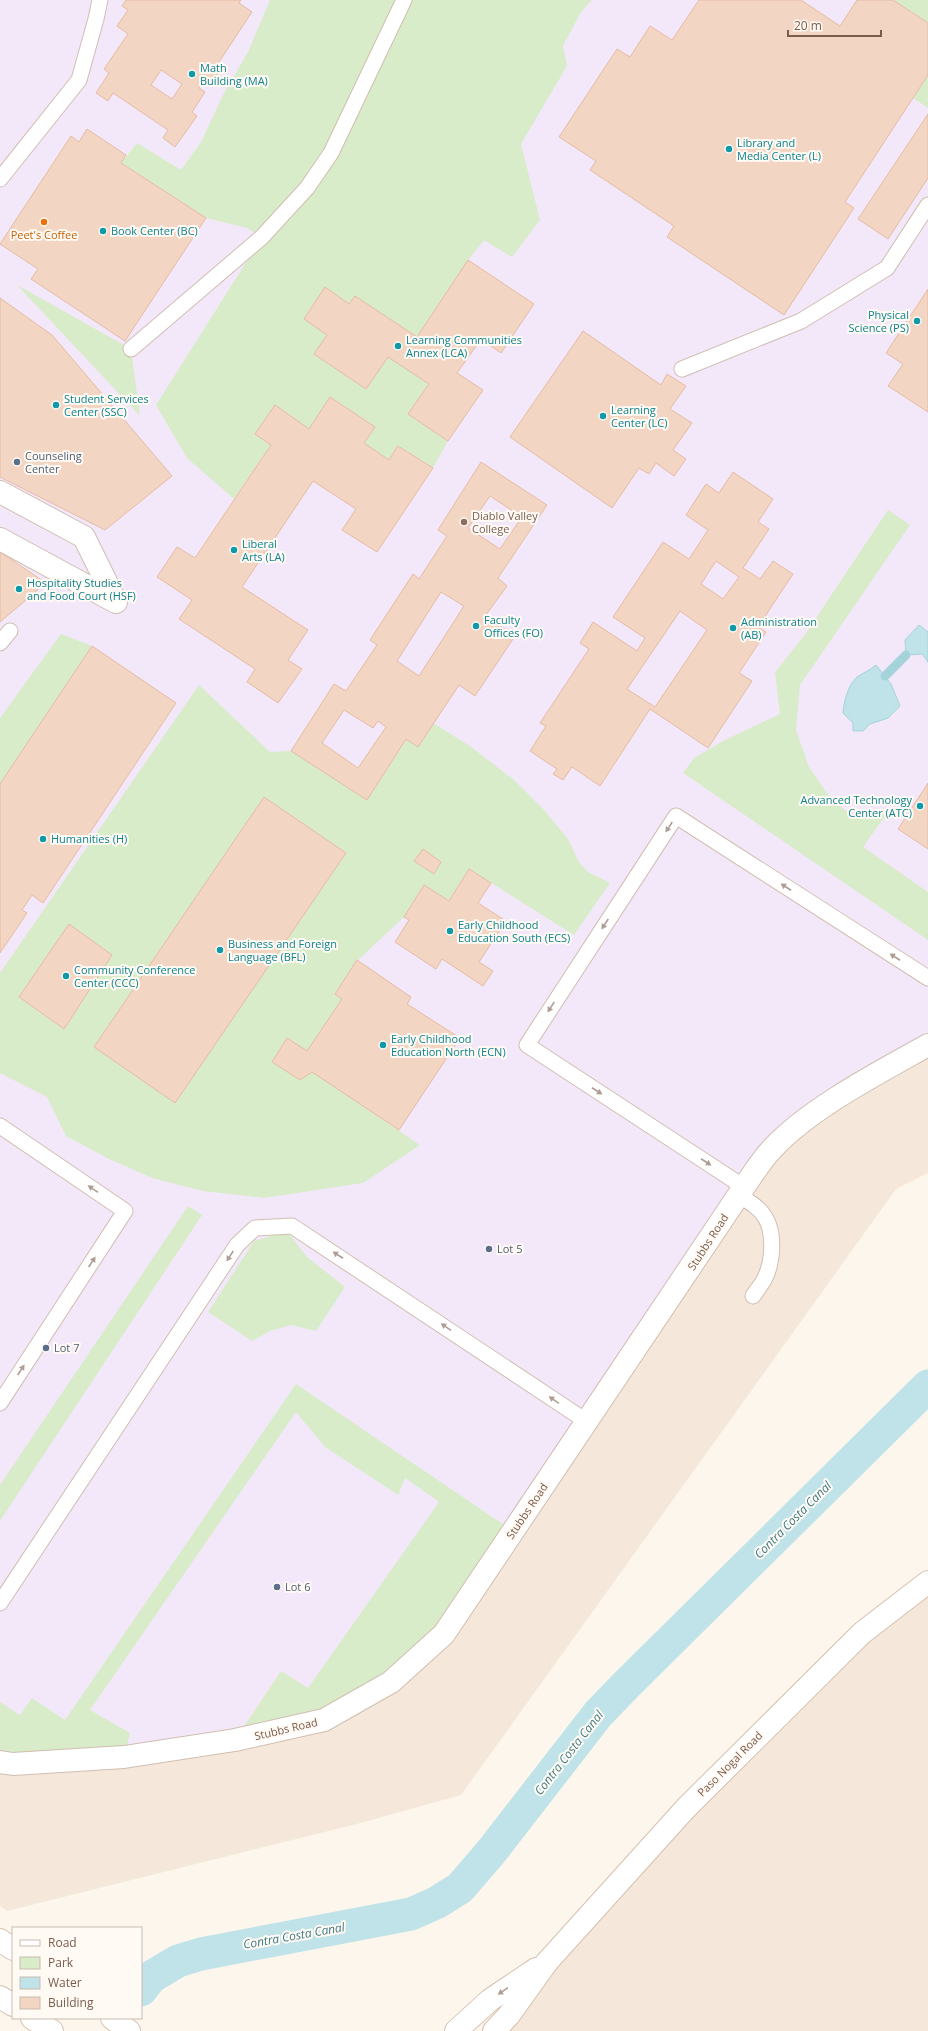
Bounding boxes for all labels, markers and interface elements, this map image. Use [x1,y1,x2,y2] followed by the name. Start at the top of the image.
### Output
[788,12,881,38] scale bar
[794,17,822,34] text: 20 m
[200,60,268,88] place label: Math Building (MA)
[187,69,197,79] marker: Math Building (MA)
[737,135,821,163] place label: Library and Media Center (L)
[724,144,734,154] marker: Library and Media Center (L)
[39,217,49,227] marker: Peet's Coffee
[111,223,198,238] place label: Book Center (BC)
[98,226,108,236] marker: Book Center (BC)
[11,227,77,242] place label: Peet's Coffee
[849,307,909,335] place label: Physical Science (PS)
[912,316,922,326] marker: Physical Science (PS)
[406,332,522,360] place label: Learning Communities Annex (LCA)
[393,341,403,351] marker: Learning Communities Annex (LCA)
[64,391,149,419] place label: Student Services Center (SSC)
[51,400,61,410] marker: Student Services Center (SSC)
[611,402,667,430] place label: Learning Center (LC)
[598,411,608,421] marker: Learning Center (LC)
[25,448,82,476] place label: Counseling Center
[12,457,22,467] marker: Counseling Center
[472,508,538,536] place label: Diablo Valley College
[459,517,469,527] marker: Diablo Valley College
[242,536,285,564] place label: Liberal Arts (LA)
[229,545,239,555] marker: Liberal Arts (LA)
[27,575,136,603] place label: Hospitality Studies and Food Court (HSF)
[14,584,24,594] marker: Hospitality Studies and Food Court (HSF)
[484,612,543,640] place label: Faculty Offices (FO)
[741,614,817,642] place label: Administration (AB)
[471,621,481,631] marker: Faculty Offices (FO)
[728,623,738,633] marker: Administration (AB)
[800,792,912,820] place label: Advanced Technology Center (ATC)
[915,801,925,811] marker: Advanced Technology Center (ATC)
[665,821,672,833] one-way arrow
[51,831,127,846] place label: Humanities (H)
[38,834,48,844] marker: Humanities (H)
[781,883,791,891] one-way arrow
[458,917,570,945] place label: Early Childhood Education South (ECS)
[601,919,609,929] one-way arrow
[445,926,455,936] marker: Early Childhood Education South (ECS)
[228,936,337,964] place label: Business and Foreign Language (BFL)
[215,945,225,955] marker: Business and Foreign Language (BFL)
[890,953,900,961] one-way arrow
[74,962,196,990] place label: Community Conference Center (CCC)
[61,971,71,981] marker: Community Conference Center (CCC)
[548,1001,555,1012] one-way arrow
[391,1031,506,1059] place label: Early Childhood Education North (ECN)
[378,1040,388,1050] marker: Early Childhood Education North (ECN)
[592,1087,603,1095] one-way arrow
[701,1158,711,1166] one-way arrow
[88,1185,98,1193] one-way arrow
[684,1211,731,1273] street label: Stubbs Road
[497,1241,522,1256] place label: Lot 5
[484,1244,494,1254] marker: Lot 5
[226,1251,234,1262] one-way arrow
[333,1251,343,1259] one-way arrow
[89,1256,96,1267] one-way arrow
[441,1323,451,1331] one-way arrow
[54,1340,79,1355] place label: Lot 7
[41,1343,51,1353] marker: Lot 7
[17,1365,25,1376] one-way arrow
[548,1396,560,1403] one-way arrow
[750,1477,836,1562] water label: Contra Costa Canal
[502,1480,551,1542] street label: Stubbs Road
[285,1579,310,1594] place label: Lot 6
[272,1582,282,1592] marker: Lot 6
[530,1706,608,1798] water label: Contra Costa Canal
[253,1714,319,1743] street label: Stubbs Road
[694,1728,765,1799] street label: Paso Nogal Road
[242,1918,347,1953] water label: Contra Costa Canal
[12,1927,142,2019] legend
[48,1934,77,1951] text: Road
[48,1954,74,1971] text: Park
[48,1974,82,1991] text: Water
[498,1987,508,1995] one-way arrow
[48,1994,94,2011] text: Building

